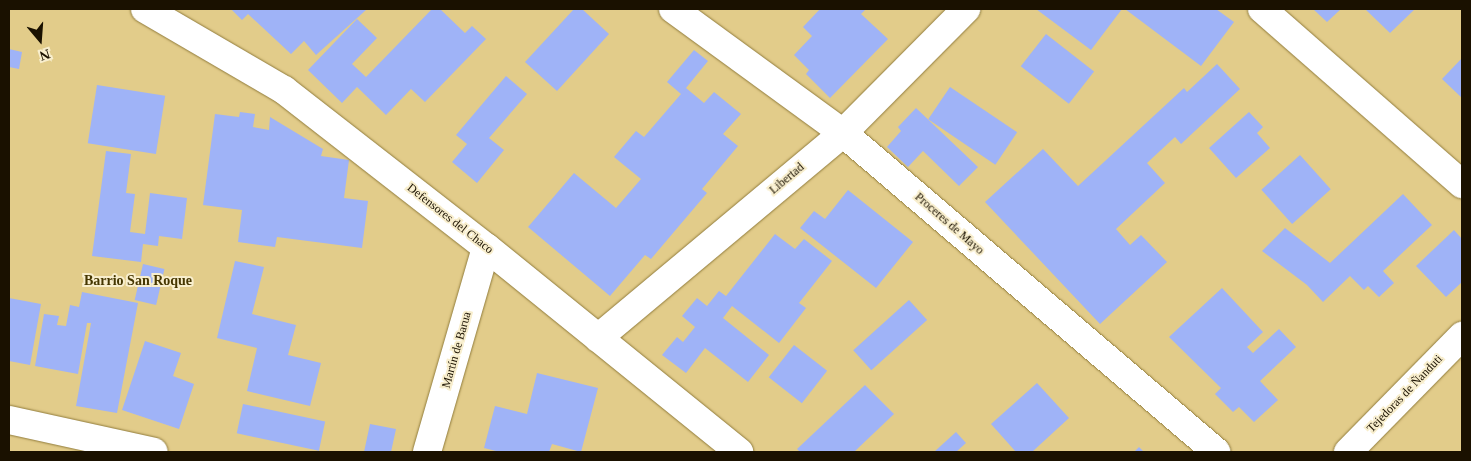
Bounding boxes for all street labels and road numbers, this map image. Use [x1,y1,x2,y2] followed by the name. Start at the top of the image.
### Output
[767,160,807,198] street label: Libertad
[404,181,496,257] street label: Defensores del Chaco
[912,190,986,258] street label: Proceres de Mayo
[439,310,475,390] street label: Martín de Barua
[1364,352,1446,436] street label: Tejedoras de Ñanduti

